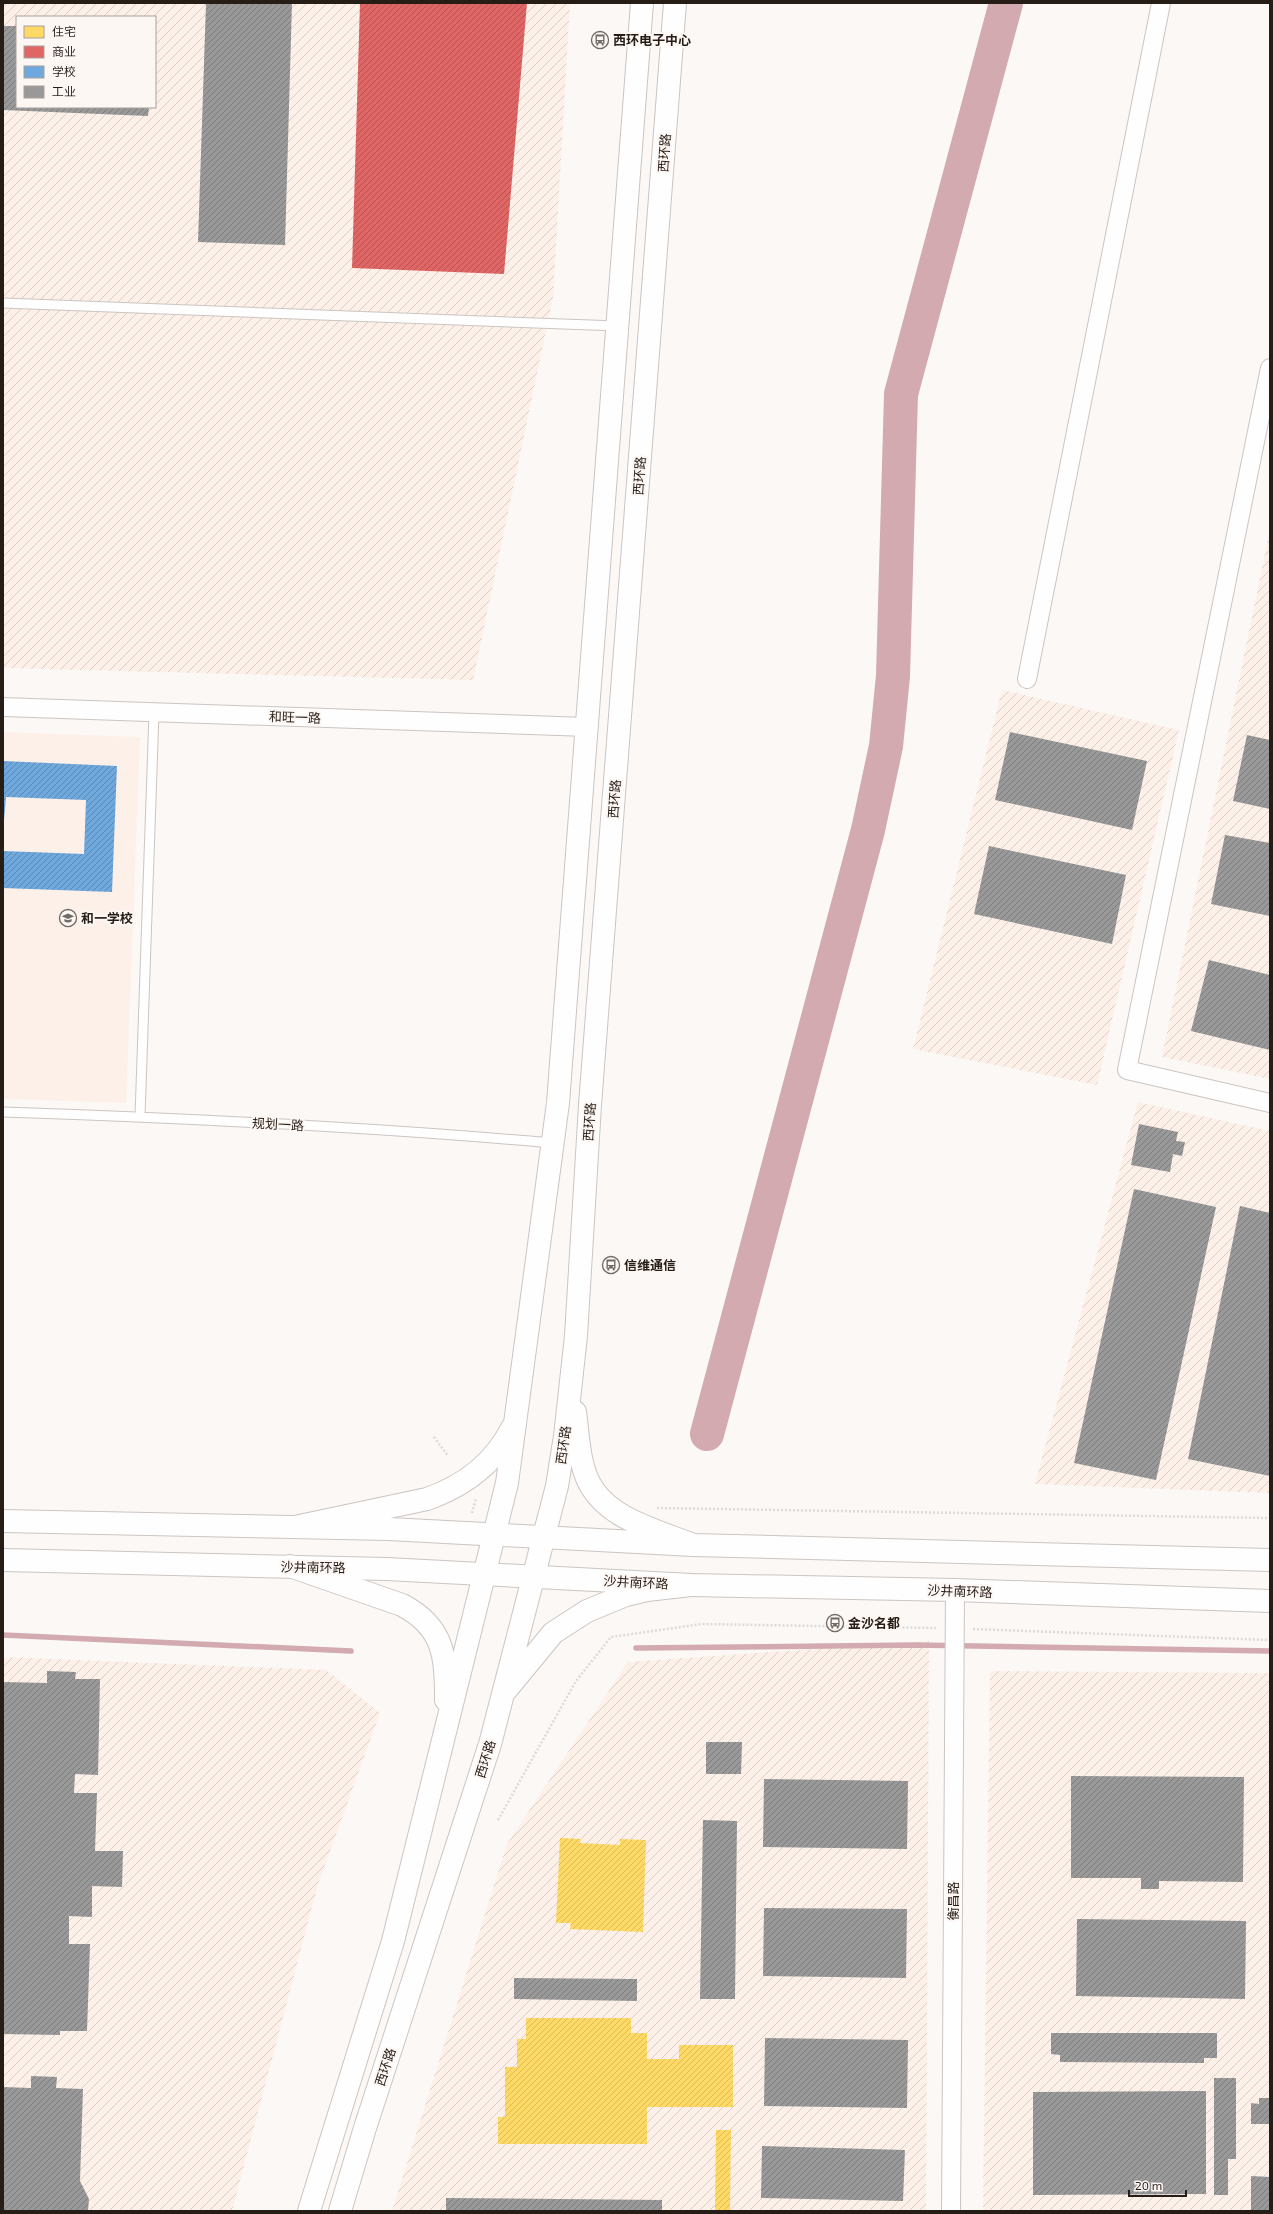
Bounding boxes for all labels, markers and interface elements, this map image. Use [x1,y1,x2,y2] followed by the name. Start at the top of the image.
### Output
[16,16,156,108] legend
[52,24,76,38] text: 住宅
[590,30,610,50] bus stop icon: 西环电子中心
[613,32,691,48] place label: 西环电子中心
[52,44,76,58] text: 商业
[52,64,76,78] text: 学校
[52,84,76,98] text: 工业
[655,133,673,173] street label: 西环路
[630,456,648,496] street label: 西环路
[269,708,321,726] street label: 和旺一路
[605,779,623,819] street label: 西环路
[58,908,78,928] school or university icon: 和一学校
[81,910,133,926] place label: 和一学校
[580,1102,598,1142] street label: 西环路
[252,1115,304,1133] street label: 规划一路
[601,1255,621,1275] bus stop icon: 信维通信
[624,1257,676,1273] place label: 信维通信
[552,1425,574,1465] street label: 西环路
[280,1558,346,1576] street label: 沙井南环路
[603,1572,669,1592] street label: 沙井南环路
[927,1582,993,1600] street label: 沙井南环路
[825,1613,845,1633] bus stop icon: 金沙名都
[848,1615,900,1631] place label: 金沙名都
[472,1738,498,1780] street label: 西环路
[945,1881,961,1921] street label: 衡昌路
[371,2046,399,2088] street label: 西环路
[1129,2172,1186,2198] scale bar
[1135,2178,1162,2192] text: 20 m

